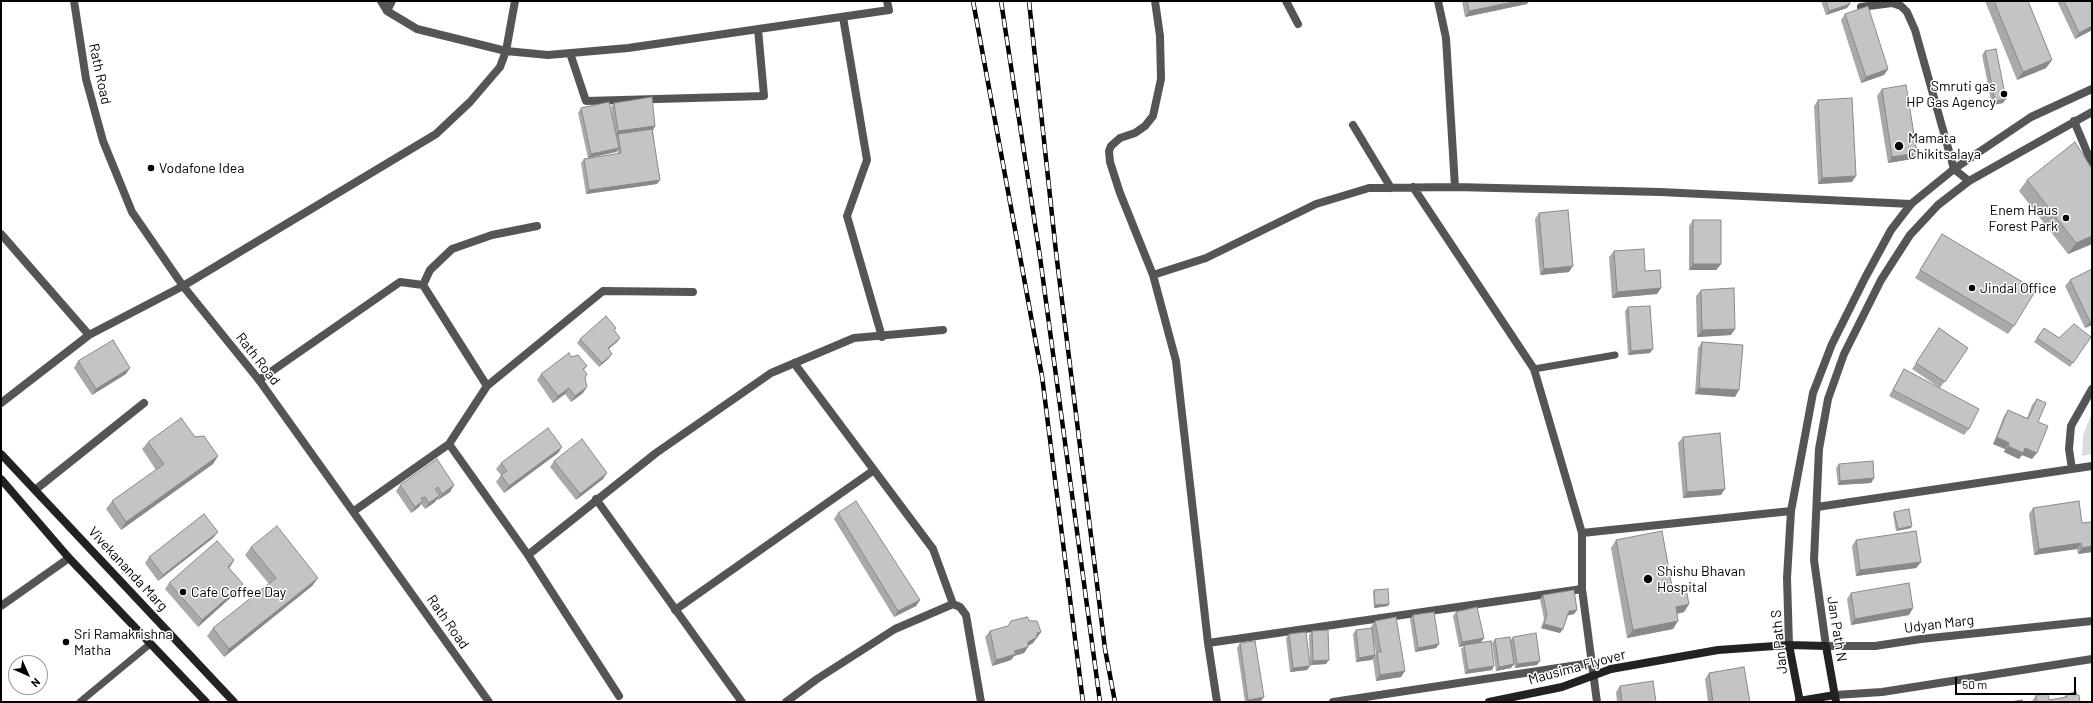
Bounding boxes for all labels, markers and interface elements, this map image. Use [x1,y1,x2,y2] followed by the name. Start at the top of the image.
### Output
[85,42,115,106] street label: Rath Road
[1906,78,1996,110] place label: Smruti gas HP Gas Agency
[1999,89,2009,99] marker: Smruti gas HP Gas Agency
[1908,130,1981,162] place label: Mamata Chikitsalaya
[1893,140,1905,152] marker: Mamata Chikitsalaya
[159,160,244,176] place label: Vodafone Idea
[146,163,156,173] marker: Vodafone Idea
[1988,202,2058,234] place label: Enem Haus Forest Park
[2061,213,2071,223] marker: Enem Haus Forest Park
[1980,280,2056,296] place label: Jindal Office
[1967,283,1977,293] marker: Jindal Office
[232,329,284,389] street label: Rath Road
[85,523,171,615] street label: Vivekananda Marg
[1657,563,1745,596] place label: Shishu Bhavan Hospital
[1642,573,1654,585] marker: Shishu Bhavan Hospital
[191,584,286,600] place label: Cafe Coffee Day
[178,587,188,597] marker: Cafe Coffee Day
[423,592,473,652] street label: Rath Road
[1824,595,1850,663] street label: Jan Path N
[1767,609,1791,675] street label: Jan Path S
[1903,611,1975,637] street label: Udyan Marg
[74,626,173,658] place label: Sri Ramakrishna Matha
[61,637,71,647] marker: Sri Ramakrishna Matha
[1526,646,1628,688] street label: Mausima Flyover
[8,655,48,695] north arrow
[1957,669,2078,695] scale bar
[29,676,43,690] text: N
[1962,677,1987,691] text: 50 m

